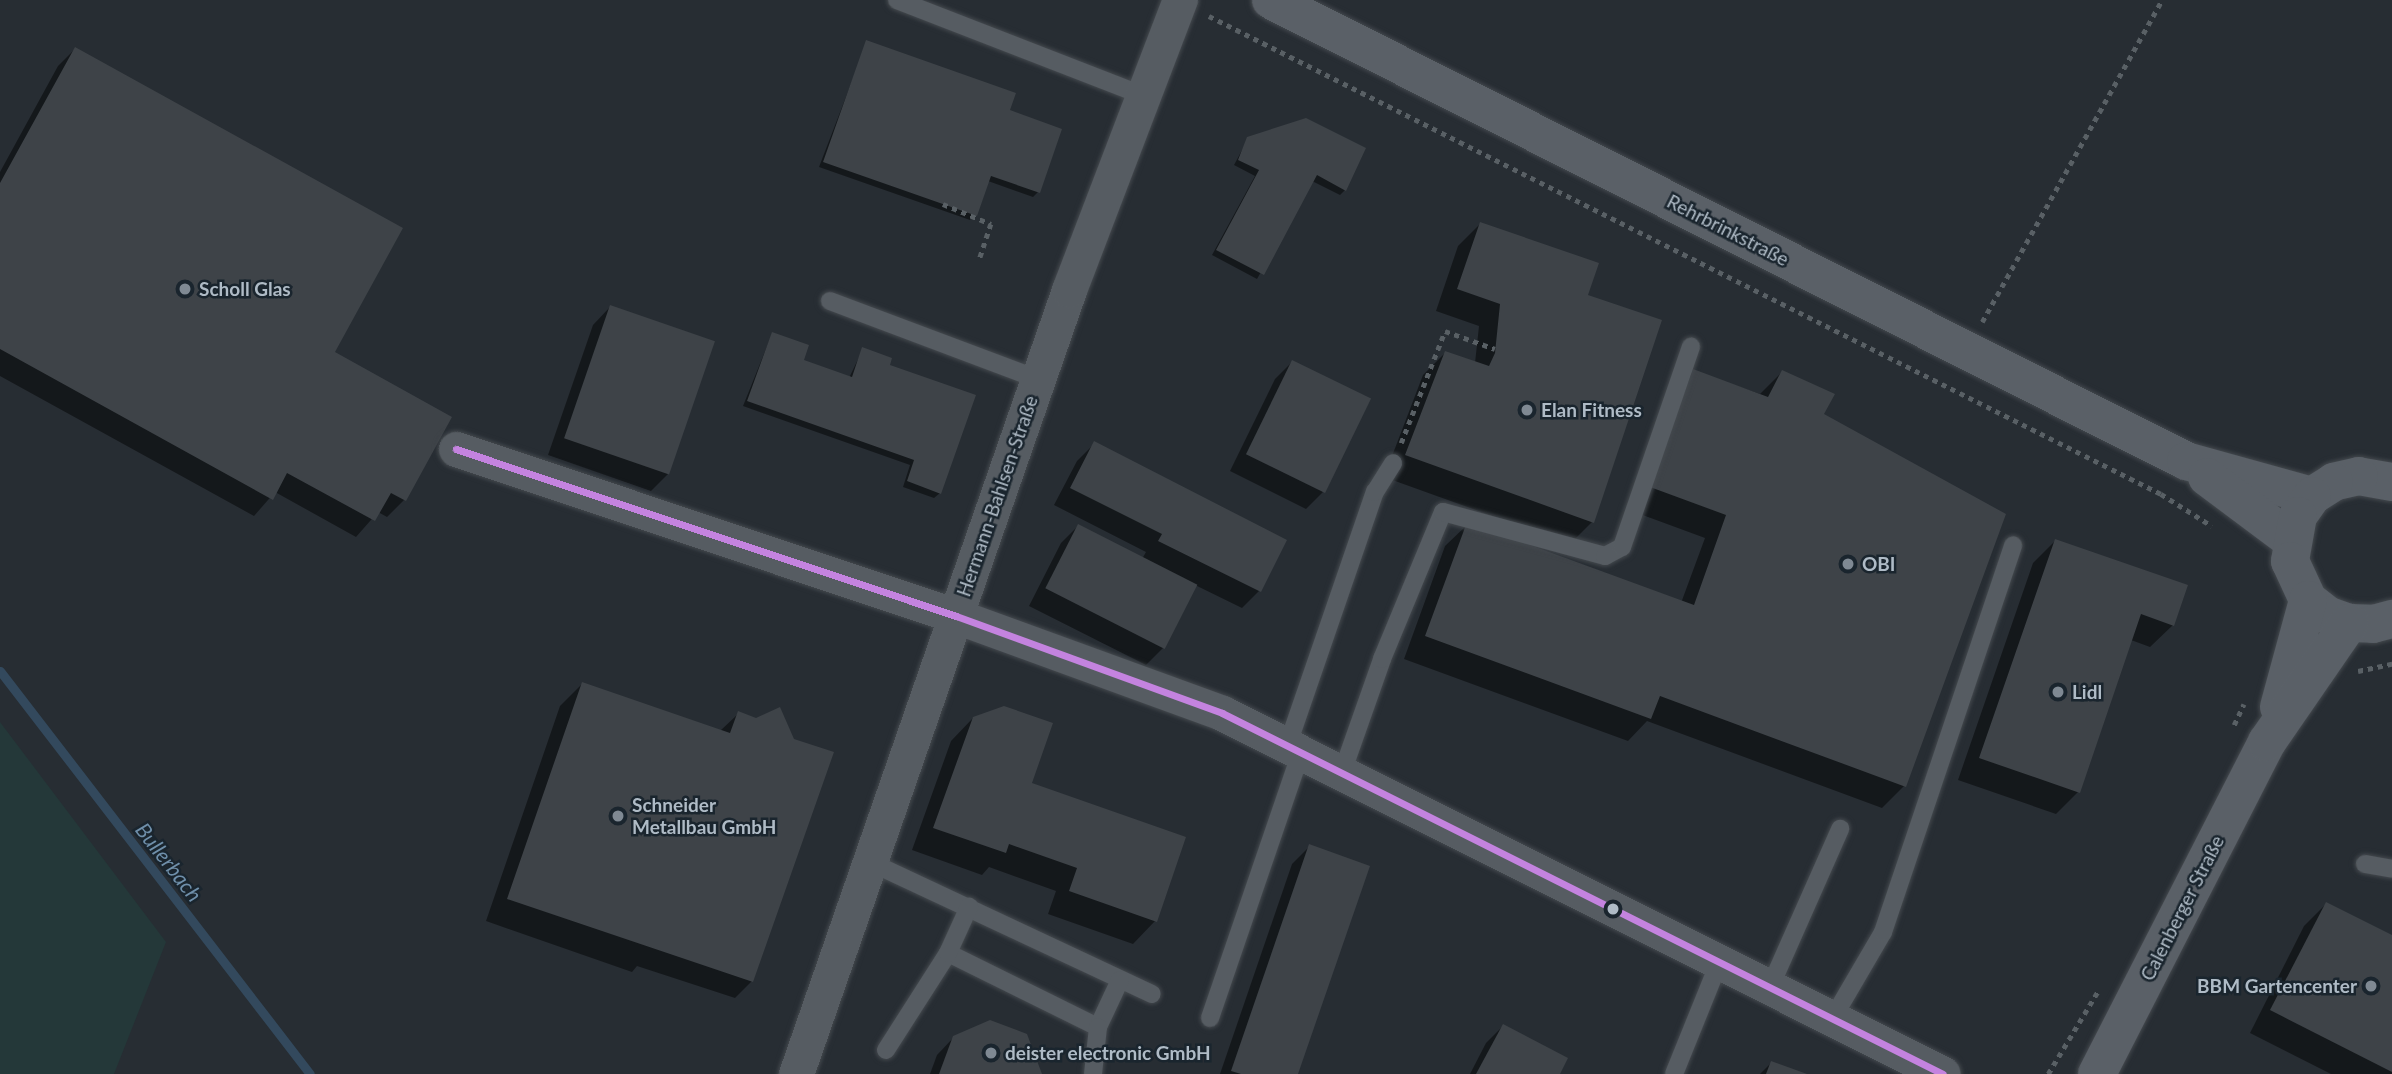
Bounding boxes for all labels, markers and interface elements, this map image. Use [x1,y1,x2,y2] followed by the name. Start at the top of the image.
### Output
[1663,190,1793,270] street label: Rehrbrinkstraße
[199,278,291,300] place label: Scholl Glas
[177,281,193,297] marker: Scholl Glas
[952,393,1042,599] street label: Hermann-Bahlsen-Straße
[1541,399,1642,421] place label: Elan Fitness
[1519,402,1535,418] marker: Elan Fitness
[1862,553,1895,575] place label: OBI
[1840,556,1856,572] marker: OBI
[2072,681,2102,703] place label: Lidl
[2050,684,2066,700] marker: Lidl
[632,794,776,838] place label: Schneider Metallbau GmbH
[610,808,626,824] marker: Schneider Metallbau GmbH
[131,818,207,906] water label: Bullerbach
[2135,831,2229,985] street label: Calenberger Straße
[1606,902,1620,916] unlabelled marker
[2197,975,2357,997] place label: BBM Gartencenter
[2363,978,2379,994] marker: BBM Gartencenter
[1005,1042,1211,1064] place label: deister electronic GmbH
[983,1045,999,1061] marker: deister electronic GmbH

